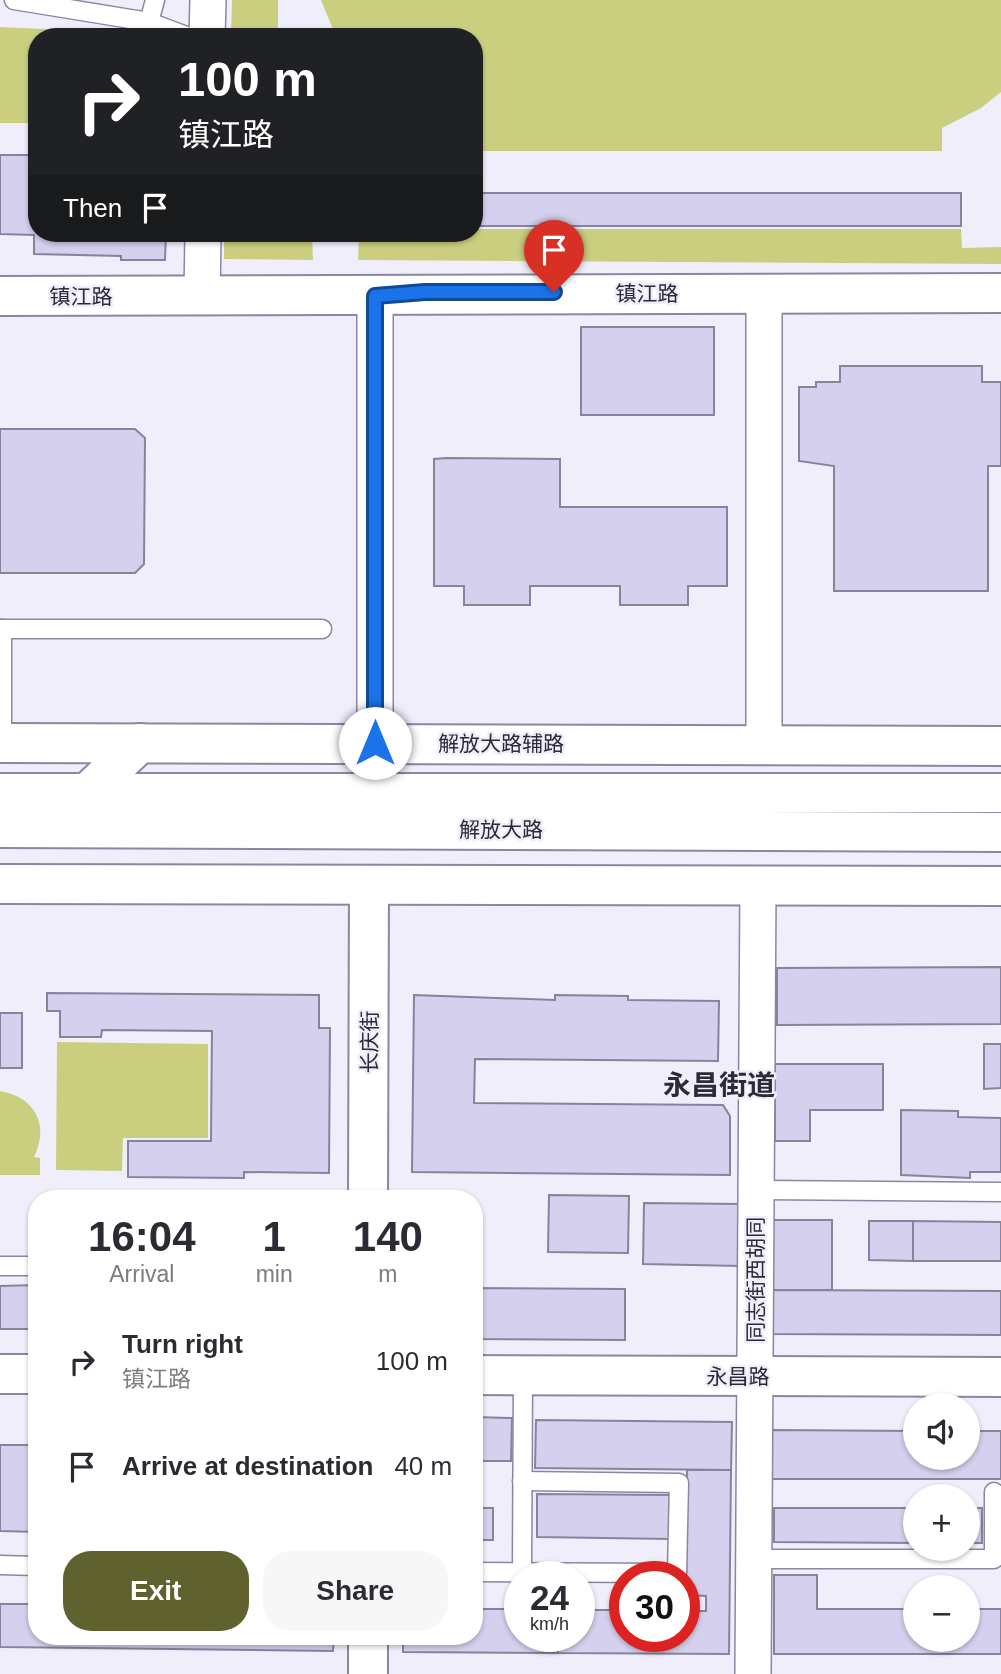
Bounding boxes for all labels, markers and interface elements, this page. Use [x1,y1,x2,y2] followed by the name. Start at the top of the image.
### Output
[178,52,317,106] text: 100 m
[63,56,154,147] icon: right
[178,117,274,153] text: 镇江路
[136,189,174,227] icon: arrive
[63,193,122,223] text: Then
[524,220,584,292] pin
[535,231,573,269] icon: arrive
[616,282,679,305] street label: 镇江路
[50,285,113,308] street label: 镇江路
[338,706,412,780] position arrow
[438,732,564,755] street label: 解放大路辅路
[459,818,543,841] street label: 解放大路
[358,1011,381,1074] street label: 长庆街
[663,1070,775,1101] district label: 永昌街道
[88,1213,196,1260] text: 16:04
[262,1213,286,1260] text: 1
[353,1213,423,1260] text: 140
[744,1217,767,1343] street label: 同志街西胡同
[109,1261,174,1287] text: Arrival
[256,1261,293,1287] text: min
[378,1261,397,1287] text: m
[122,1329,243,1359] text: Turn right
[63,1343,101,1381] icon: right
[376,1346,448,1376] text: 100 m
[707,1365,770,1388] street label: 永昌路
[122,1366,191,1392] text: 镇江路
[903,1393,980,1652] map controls
[903,1393,980,1470] button: sound
[63,1448,101,1486] icon: arrive
[122,1451,373,1481] text: Arrive at destination
[394,1451,452,1481] text: 40 m
[903,1484,980,1561] button: +
[63,1551,249,1631] button: Exit
[263,1551,448,1631] button: Share
[609,1561,700,1652] speed limit sign: 30
[903,1575,980,1652] button: −
[530,1578,569,1617] text: 24
[530,1614,569,1634] text: km/h

